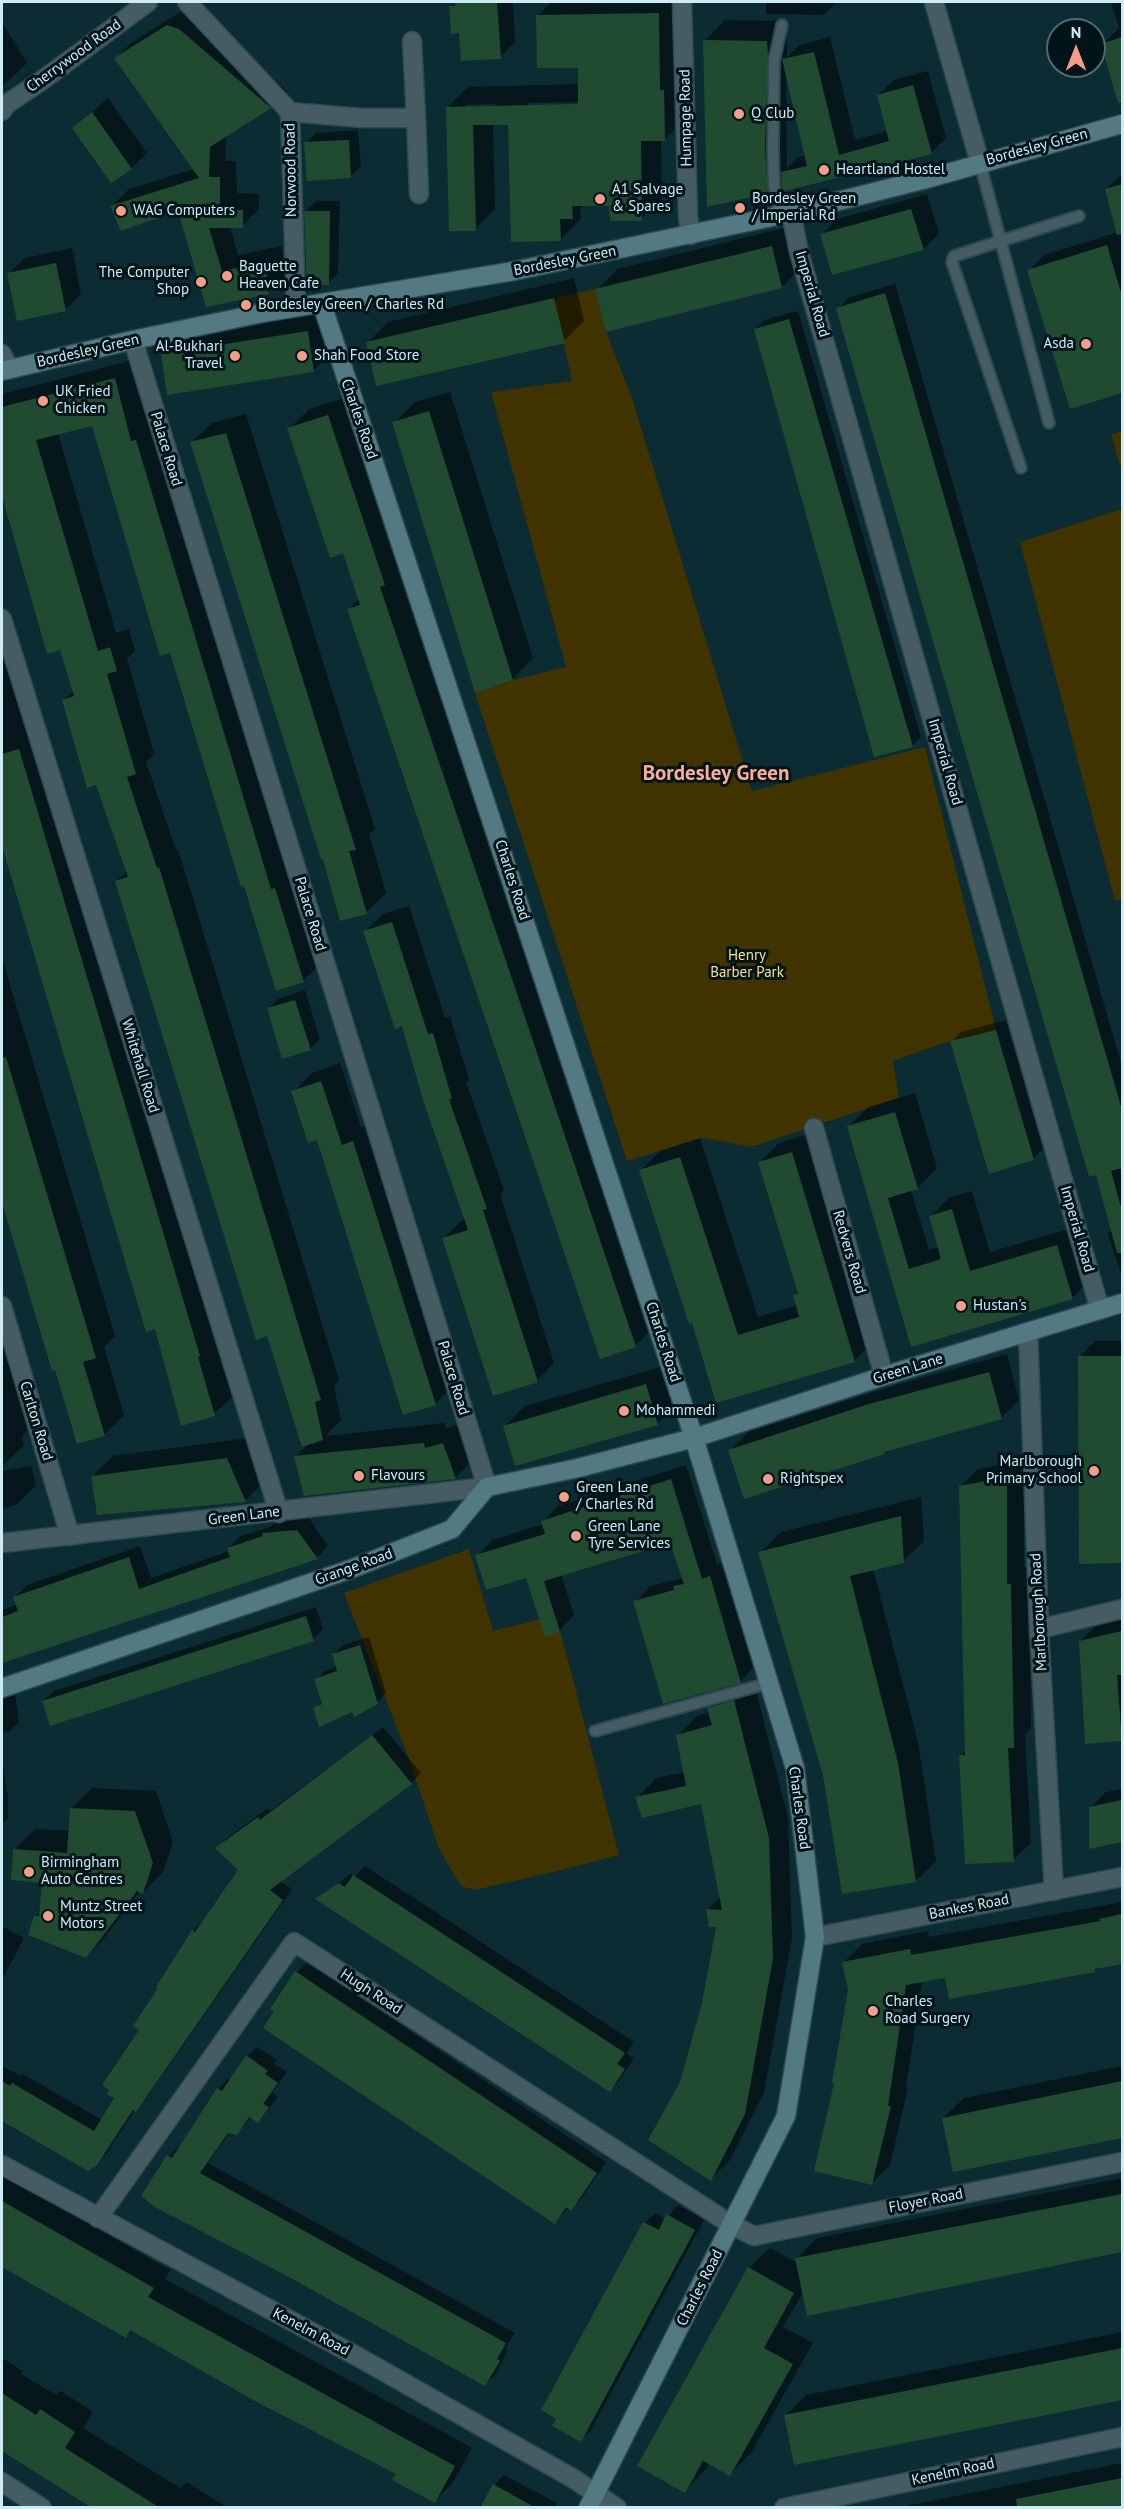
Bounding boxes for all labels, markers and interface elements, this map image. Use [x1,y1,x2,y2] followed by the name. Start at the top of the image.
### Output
[23,16,125,96] street label: Cherrywood Road
[1046,18,1106,78] north arrow
[1071,22,1081,42] text: N
[676,69,696,167] street label: Humpage Road
[751,105,794,123] place label: Q Club
[732,107,746,121] marker: Q Club
[281,123,301,217] street label: Norwood Road
[984,125,1090,169] street label: Bordesley Green
[836,161,945,179] place label: Heartland Hostel
[817,163,831,177] marker: Heartland Hostel
[612,181,683,216] place label: A1 Salvage & Spares
[752,190,856,225] place label: Bordesley Green / Imperial Rd
[593,192,607,206] marker: A1 Salvage & Spares
[733,201,747,215] marker: Bordesley Green / Imperial Rd
[133,202,235,220] place label: WAG Computers
[114,204,128,218] marker: WAG Computers
[512,242,618,280] street label: Bordesley Green
[791,249,833,339] street label: Imperial Road
[239,258,319,293] place label: Baguette Heaven Cafe
[99,264,189,299] place label: The Computer Shop
[220,269,234,283] marker: Baguette Heaven Cafe
[194,275,208,289] marker: The Computer Shop
[258,296,444,314] place label: Bordesley Green / Charles Rd
[239,298,253,312] marker: Bordesley Green / Charles Rd
[35,331,141,371] street label: Bordesley Green
[1043,335,1074,353] place label: Asda
[1079,337,1093,351] marker: Asda
[156,338,223,373] place label: Al-Bukhari Travel
[314,347,419,365] place label: Shah Food Store
[228,349,242,363] marker: Al-Bukhari Travel
[295,349,309,363] marker: Shah Food Store
[337,377,381,461] street label: Charles Road
[55,383,110,418] place label: UK Fried Chicken
[36,394,50,408] marker: UK Fried Chicken
[146,410,186,488] street label: Palace Road
[924,717,966,807] street label: Imperial Road
[643,761,789,787] district label: Bordesley Green
[491,838,533,922] street label: Charles Road
[290,875,330,953] street label: Palace Road
[710,947,784,982] park label: Henry Barber Park
[117,1017,163,1115] street label: Whitehall Road
[1056,1184,1098,1274] street label: Imperial Road
[829,1208,869,1296] street label: Redvers Road
[973,1297,1027,1315] place label: Hustan's
[954,1299,968,1313] marker: Hustan's
[642,1300,684,1384] street label: Charles Road
[433,1339,473,1417] street label: Palace Road
[871,1350,945,1388] street label: Green Lane
[15,1379,57,1463] street label: Carlton Road
[636,1402,716,1420] place label: Mohammedi
[617,1404,631,1418] marker: Mohammedi
[986,1453,1082,1488] place label: Marlborough Primary School
[1087,1464,1101,1478] marker: Marlborough Primary School
[371,1467,425,1485] place label: Flavours
[352,1469,366,1483] marker: Flavours
[780,1470,844,1488] place label: Rightspex
[761,1472,775,1486] marker: Rightspex
[576,1479,654,1514] place label: Green Lane / Charles Rd
[557,1490,571,1504] marker: Green Lane / Charles Rd
[207,1503,281,1529] street label: Green Lane
[588,1518,670,1553] place label: Green Lane Tyre Services
[569,1529,583,1543] marker: Green Lane Tyre Services
[313,1545,395,1589] street label: Grange Road
[1027,1553,1051,1671] street label: Marlborough Road
[784,1765,814,1851] street label: Charles Road
[41,1854,123,1889] place label: Birmingham Auto Centres
[22,1865,36,1879] marker: Birmingham Auto Centres
[927,1890,1011,1924] street label: Bankes Road
[60,1898,142,1933] place label: Muntz Street Motors
[41,1909,55,1923] marker: Muntz Street Motors
[337,1965,405,2019] street label: Hugh Road
[885,1993,970,2028] place label: Charles Road Surgery
[866,2004,880,2018] marker: Charles Road Surgery
[887,2185,965,2217] street label: Floyer Road
[673,2247,727,2329] street label: Charles Road
[270,2304,352,2360] street label: Kenelm Road
[910,2454,996,2490] street label: Kenelm Road

